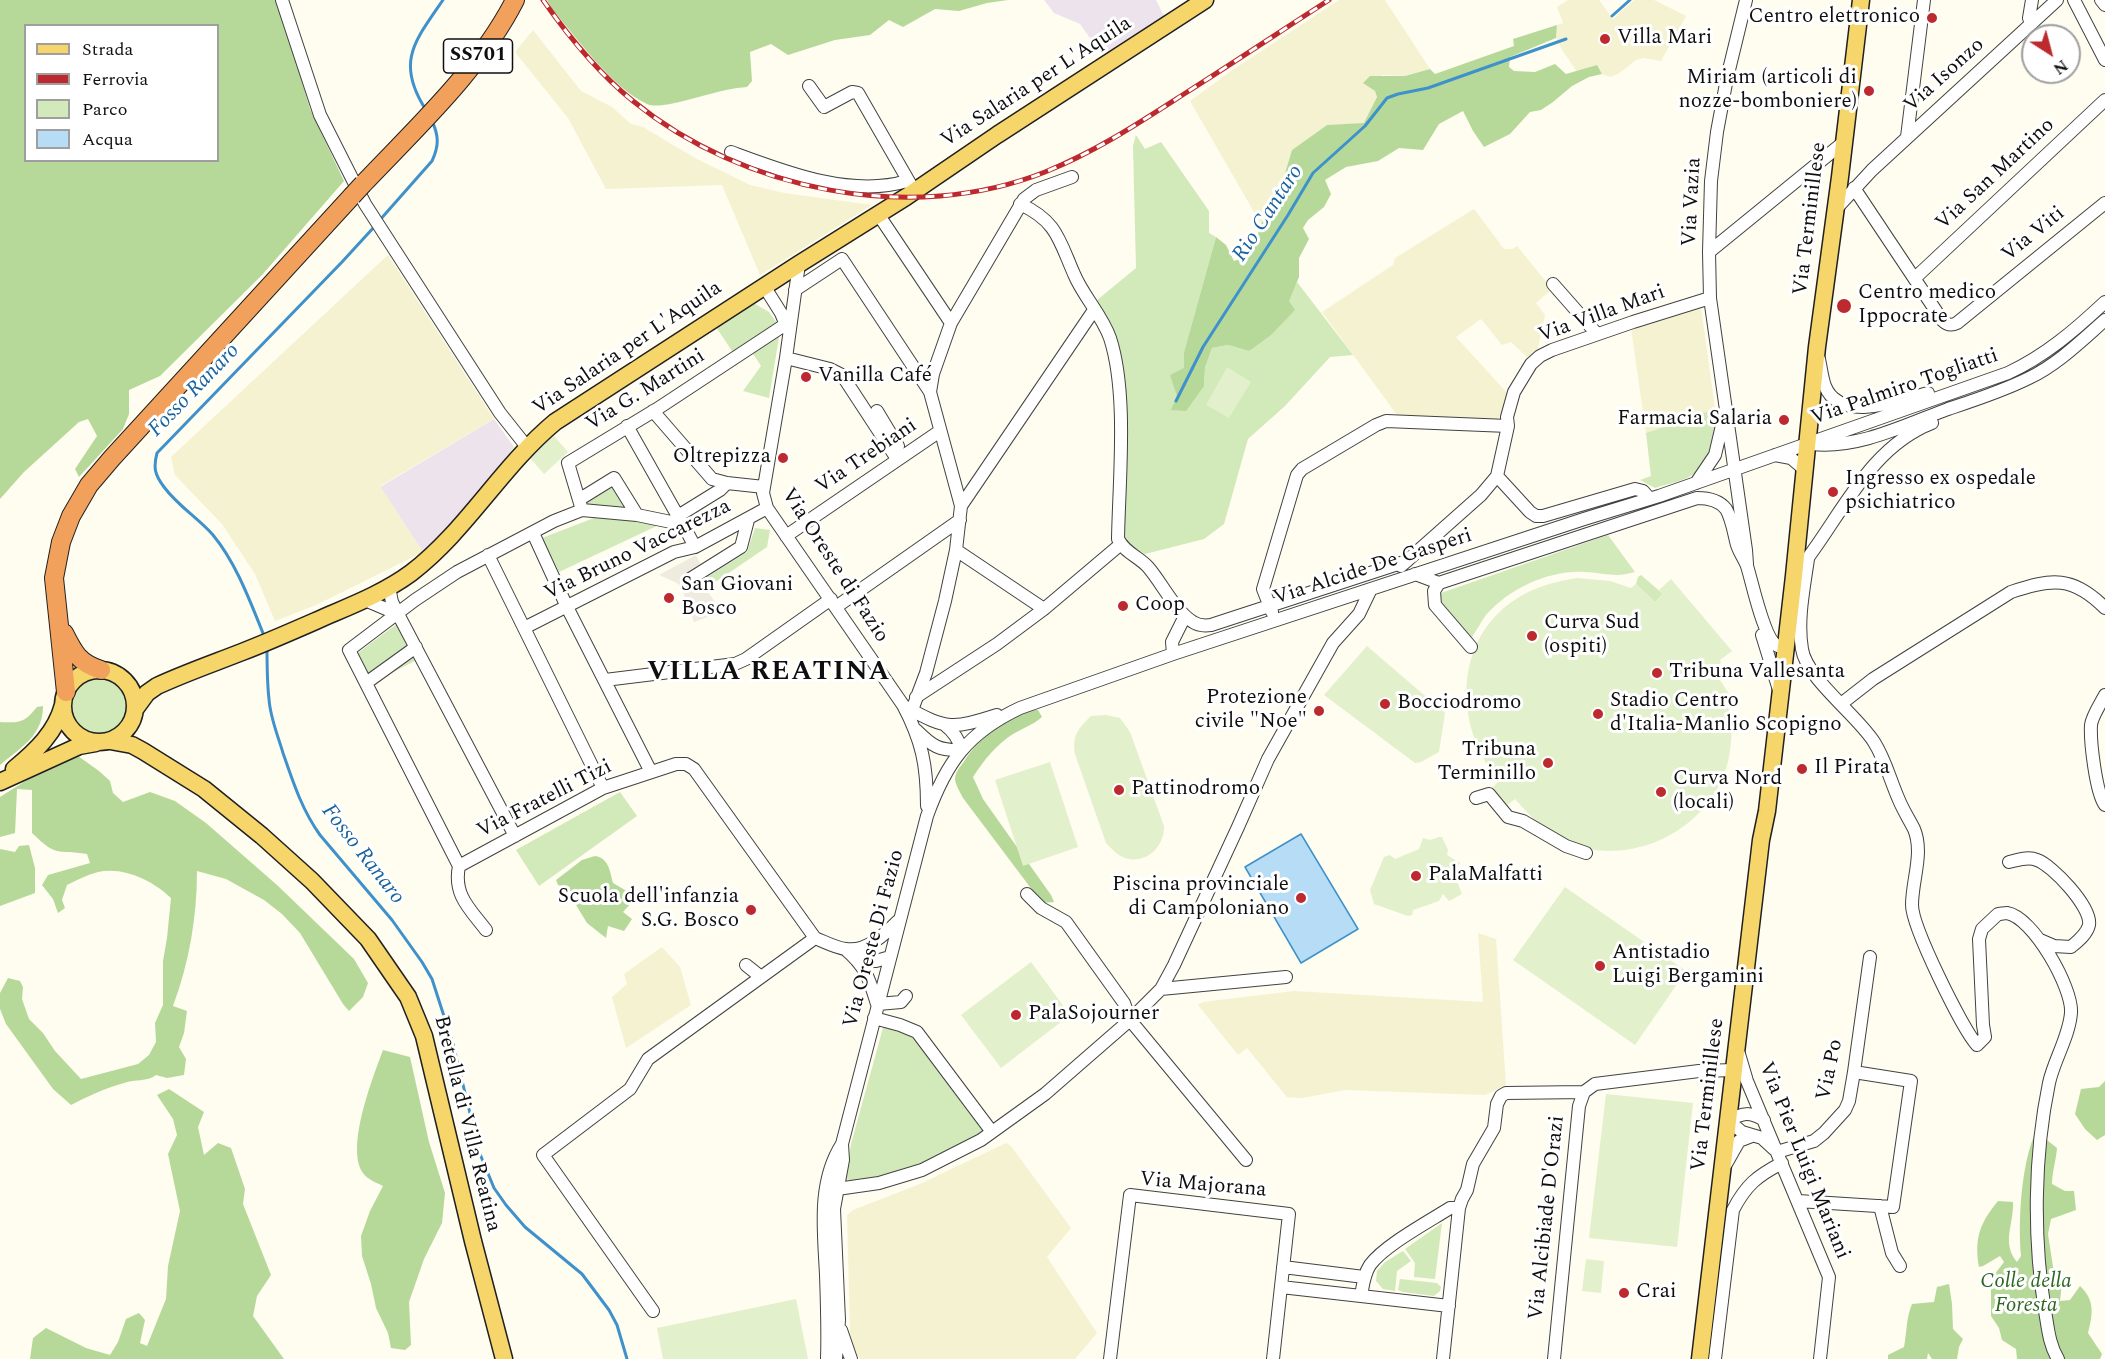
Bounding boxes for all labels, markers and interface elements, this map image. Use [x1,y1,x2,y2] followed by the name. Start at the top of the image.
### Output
[1748,5,1920,31] place label: Centro elettronico
[1925,11,1939,25] marker: Centro elettronico
[937,12,1137,154] street label: Via Salaria per L'Aquila
[24,24,219,162] legend
[2021,24,2081,84] north arrow
[1617,26,1712,52] place label: Villa Mari
[1598,32,1612,46] marker: Villa Mari
[1900,33,1990,119] street label: Via Isonzo
[82,36,133,63] text: Strada
[444,39,512,73] road number: SS701
[2048,53,2073,80] text: N
[82,66,148,93] text: Ferrovia
[1679,66,1857,116] place label: Miriam (articoli di nozze-bomboniere)
[1862,84,1876,98] marker: Miriam (articoli di nozze-bomboniere)
[82,96,127,123] text: Parco
[1931,114,2061,236] street label: Via San Martino
[82,126,133,153] text: Acqua
[1789,141,1833,297] street label: Via Terminillese
[1678,157,1708,247] street label: Via Vazia
[1228,161,1310,267] water label: Rio Cantaro
[1997,202,2071,268] street label: Via Viti
[529,276,727,422] street label: Via Salaria per L'Aquila
[1535,280,1669,350] street label: Via Villa Mari
[1858,281,1996,331] place label: Centro medico Ippocrate
[1835,297,1853,315] marker: Centro medico Ippocrate
[144,339,246,443] water label: Fosso Ranaro
[582,344,710,438] street label: Via G. Martini
[1808,344,2002,432] street label: Via Palmiro Togliatti
[818,364,932,390] place label: Vanilla Café
[799,370,813,384] marker: Vanilla Café
[1617,407,1772,433] place label: Farmacia Salaria
[1777,413,1791,427] marker: Farmacia Salaria
[811,414,923,500] street label: Via Trebiani
[673,445,771,471] place label: Oltrepizza
[776,451,790,465] marker: Oltrepizza
[1845,467,2036,517] place label: Ingresso ex ospedale psichiatrico
[775,484,893,648] street label: Via Oreste di Fazio
[1826,485,1840,499] marker: Ingresso ex ospedale psichiatrico
[541,495,735,607] street label: Via Bruno Vaccarezza
[1270,524,1476,612] street label: Via Alcide De Gasperi
[681,573,793,623] place label: San Giovani Bosco
[662,591,676,605] marker: San Giovani Bosco
[1135,593,1185,619] place label: Coop
[1116,599,1130,613] marker: Coop
[1544,611,1640,661] place label: Curva Sud (ospiti)
[1525,629,1539,643] marker: Curva Sud (ospiti)
[647,658,891,690] district label: VILLA REATINA
[1669,660,1845,686] place label: Tribuna Vallesanta
[1650,666,1664,680] marker: Tribuna Vallesanta
[1195,686,1307,736] place label: Protezione civile "Noe"
[1610,689,1841,739] place label: Stadio Centro d'Italia-Manlio Scopigno
[1397,691,1521,717] place label: Bocciodromo
[1378,697,1392,711] marker: Bocciodromo
[1312,704,1326,718] marker: Protezione civile "Noe"
[1591,707,1605,721] marker: Stadio Centro d'Italia-Manlio Scopigno
[1437,738,1536,788] place label: Tribuna Terminillo
[473,755,617,845] street label: Via Fratelli Tizi
[1541,756,1555,770] marker: Tribuna Terminillo
[1814,756,1890,782] place label: Il Pirata
[1795,762,1809,776] marker: Il Pirata
[1673,767,1782,817] place label: Curva Nord (locali)
[1131,777,1260,803] place label: Pattinodromo
[1112,783,1126,797] marker: Pattinodromo
[1654,785,1668,799] marker: Curva Nord (locali)
[315,799,409,911] water label: Fosso Ranaro
[839,847,911,1031] street label: Via Oreste Di Fazio
[1428,863,1543,889] place label: PalaMalfatti
[1409,869,1423,883] marker: PalaMalfatti
[1112,873,1289,923] place label: Piscina provinciale di Campoloniano
[558,885,739,935] place label: Scuola dell'infanzia S.G. Bosco
[1294,891,1308,905] marker: Piscina provinciale di Campoloniano
[744,903,758,917] marker: Scuola dell'infanzia S.G. Bosco
[1612,941,1764,991] place label: Antistadio Luigi Bergamini
[1593,959,1607,973] marker: Antistadio Luigi Bergamini
[1028,1002,1159,1028] place label: PalaSojourner
[1009,1008,1023,1022] marker: PalaSojourner
[427,1013,505,1235] street label: Bretella di Villa Reatina
[1687,1017,1731,1173] street label: Via Terminillese
[1812,1037,1850,1103] street label: Via Po
[1752,1059,1854,1263] street label: Via Pier Luigi Mariani
[1525,1114,1571,1322] street label: Via Alcibiade D'Orazi
[1139,1168,1267,1204] street label: Via Majorana
[1980,1270,2072,1320] park label: Colle della Foresta
[1636,1280,1677,1306] place label: Crai
[1617,1286,1631,1300] marker: Crai

